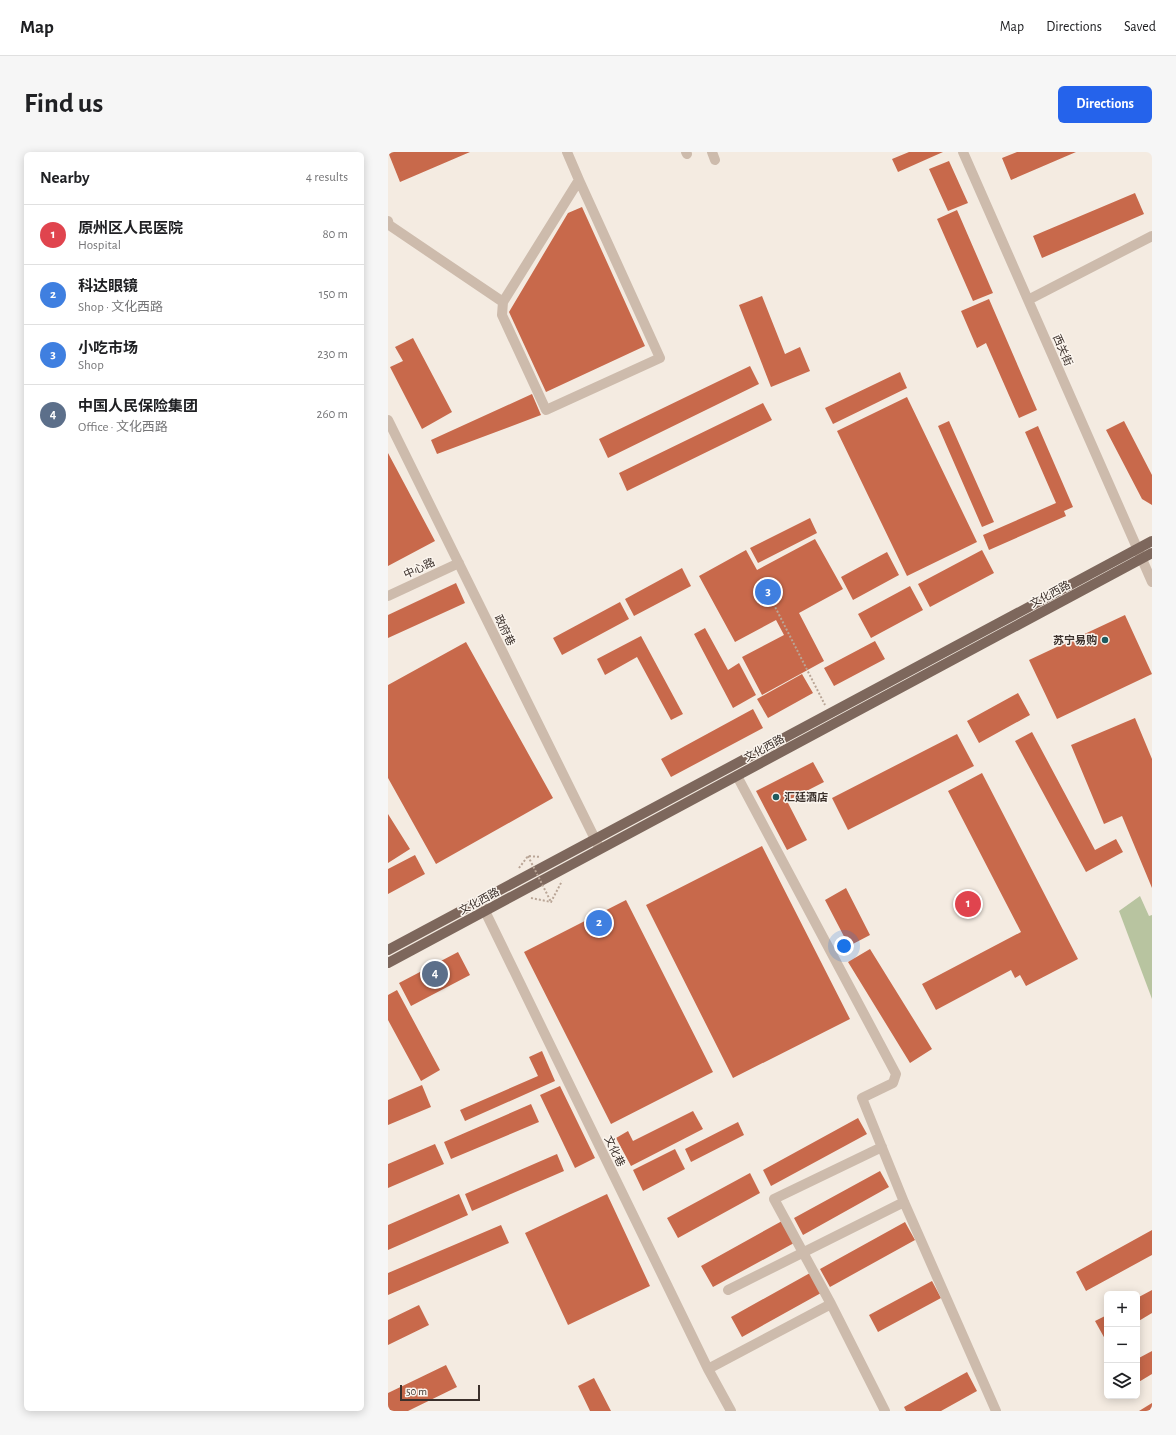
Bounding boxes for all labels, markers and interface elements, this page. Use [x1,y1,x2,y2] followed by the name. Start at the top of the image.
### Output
[20,18,54,37] text: Map
[1000,20,1024,34] text: Map
[1046,20,1102,34] text: Directions
[1124,20,1156,34] text: Saved
[1058,86,1152,123] button: Directions
[24,90,103,118] text: Find us
[40,169,90,186] text: Nearby
[306,171,348,184] text: 4 results
[78,221,183,236] text: 原州区人民医院
[51,228,55,241] text: 1
[322,228,348,241] text: 80 m
[78,239,121,252] text: Hospital
[78,279,138,294] text: 科达眼镜
[50,288,56,301] text: 2
[319,288,348,301] text: 150 m
[78,301,163,314] text: Shop · 文化西路
[1051,332,1075,368] street label: 西关街
[78,341,138,356] text: 小吃市场
[50,348,56,361] text: 3
[317,348,348,361] text: 230 m
[78,359,104,372] text: Shop
[78,399,198,414] text: 中国人民保险集团
[50,408,56,421] text: 4
[317,408,348,421] text: 260 m
[78,421,168,434] text: Office · 文化西路
[402,556,436,580] street label: 中心路
[755,577,781,607] pin: 3
[1028,578,1072,610] street label: 文化西路
[492,613,518,647] street label: 政府巷
[1053,634,1097,646] place label: 苏宁易购
[1100,635,1110,645] marker: 苏宁易购
[742,732,786,764] street label: 文化西路
[784,791,828,803] place label: 汇廷酒店
[771,792,781,802] marker: 汇廷酒店
[457,885,501,917] street label: 文化西路
[955,889,981,919] pin: 1
[586,908,612,938] pin: 2
[834,936,854,956] your location
[422,959,448,989] pin: 4
[602,1134,628,1168] street label: 文化巷
[1104,1291,1140,1399] map controls
[1104,1291,1140,1327] button: +
[1104,1327,1140,1363] button: −
[1104,1363,1140,1399] button: layers
[400,1383,480,1402] scale bar
[406,1386,427,1397] text: 50 m

